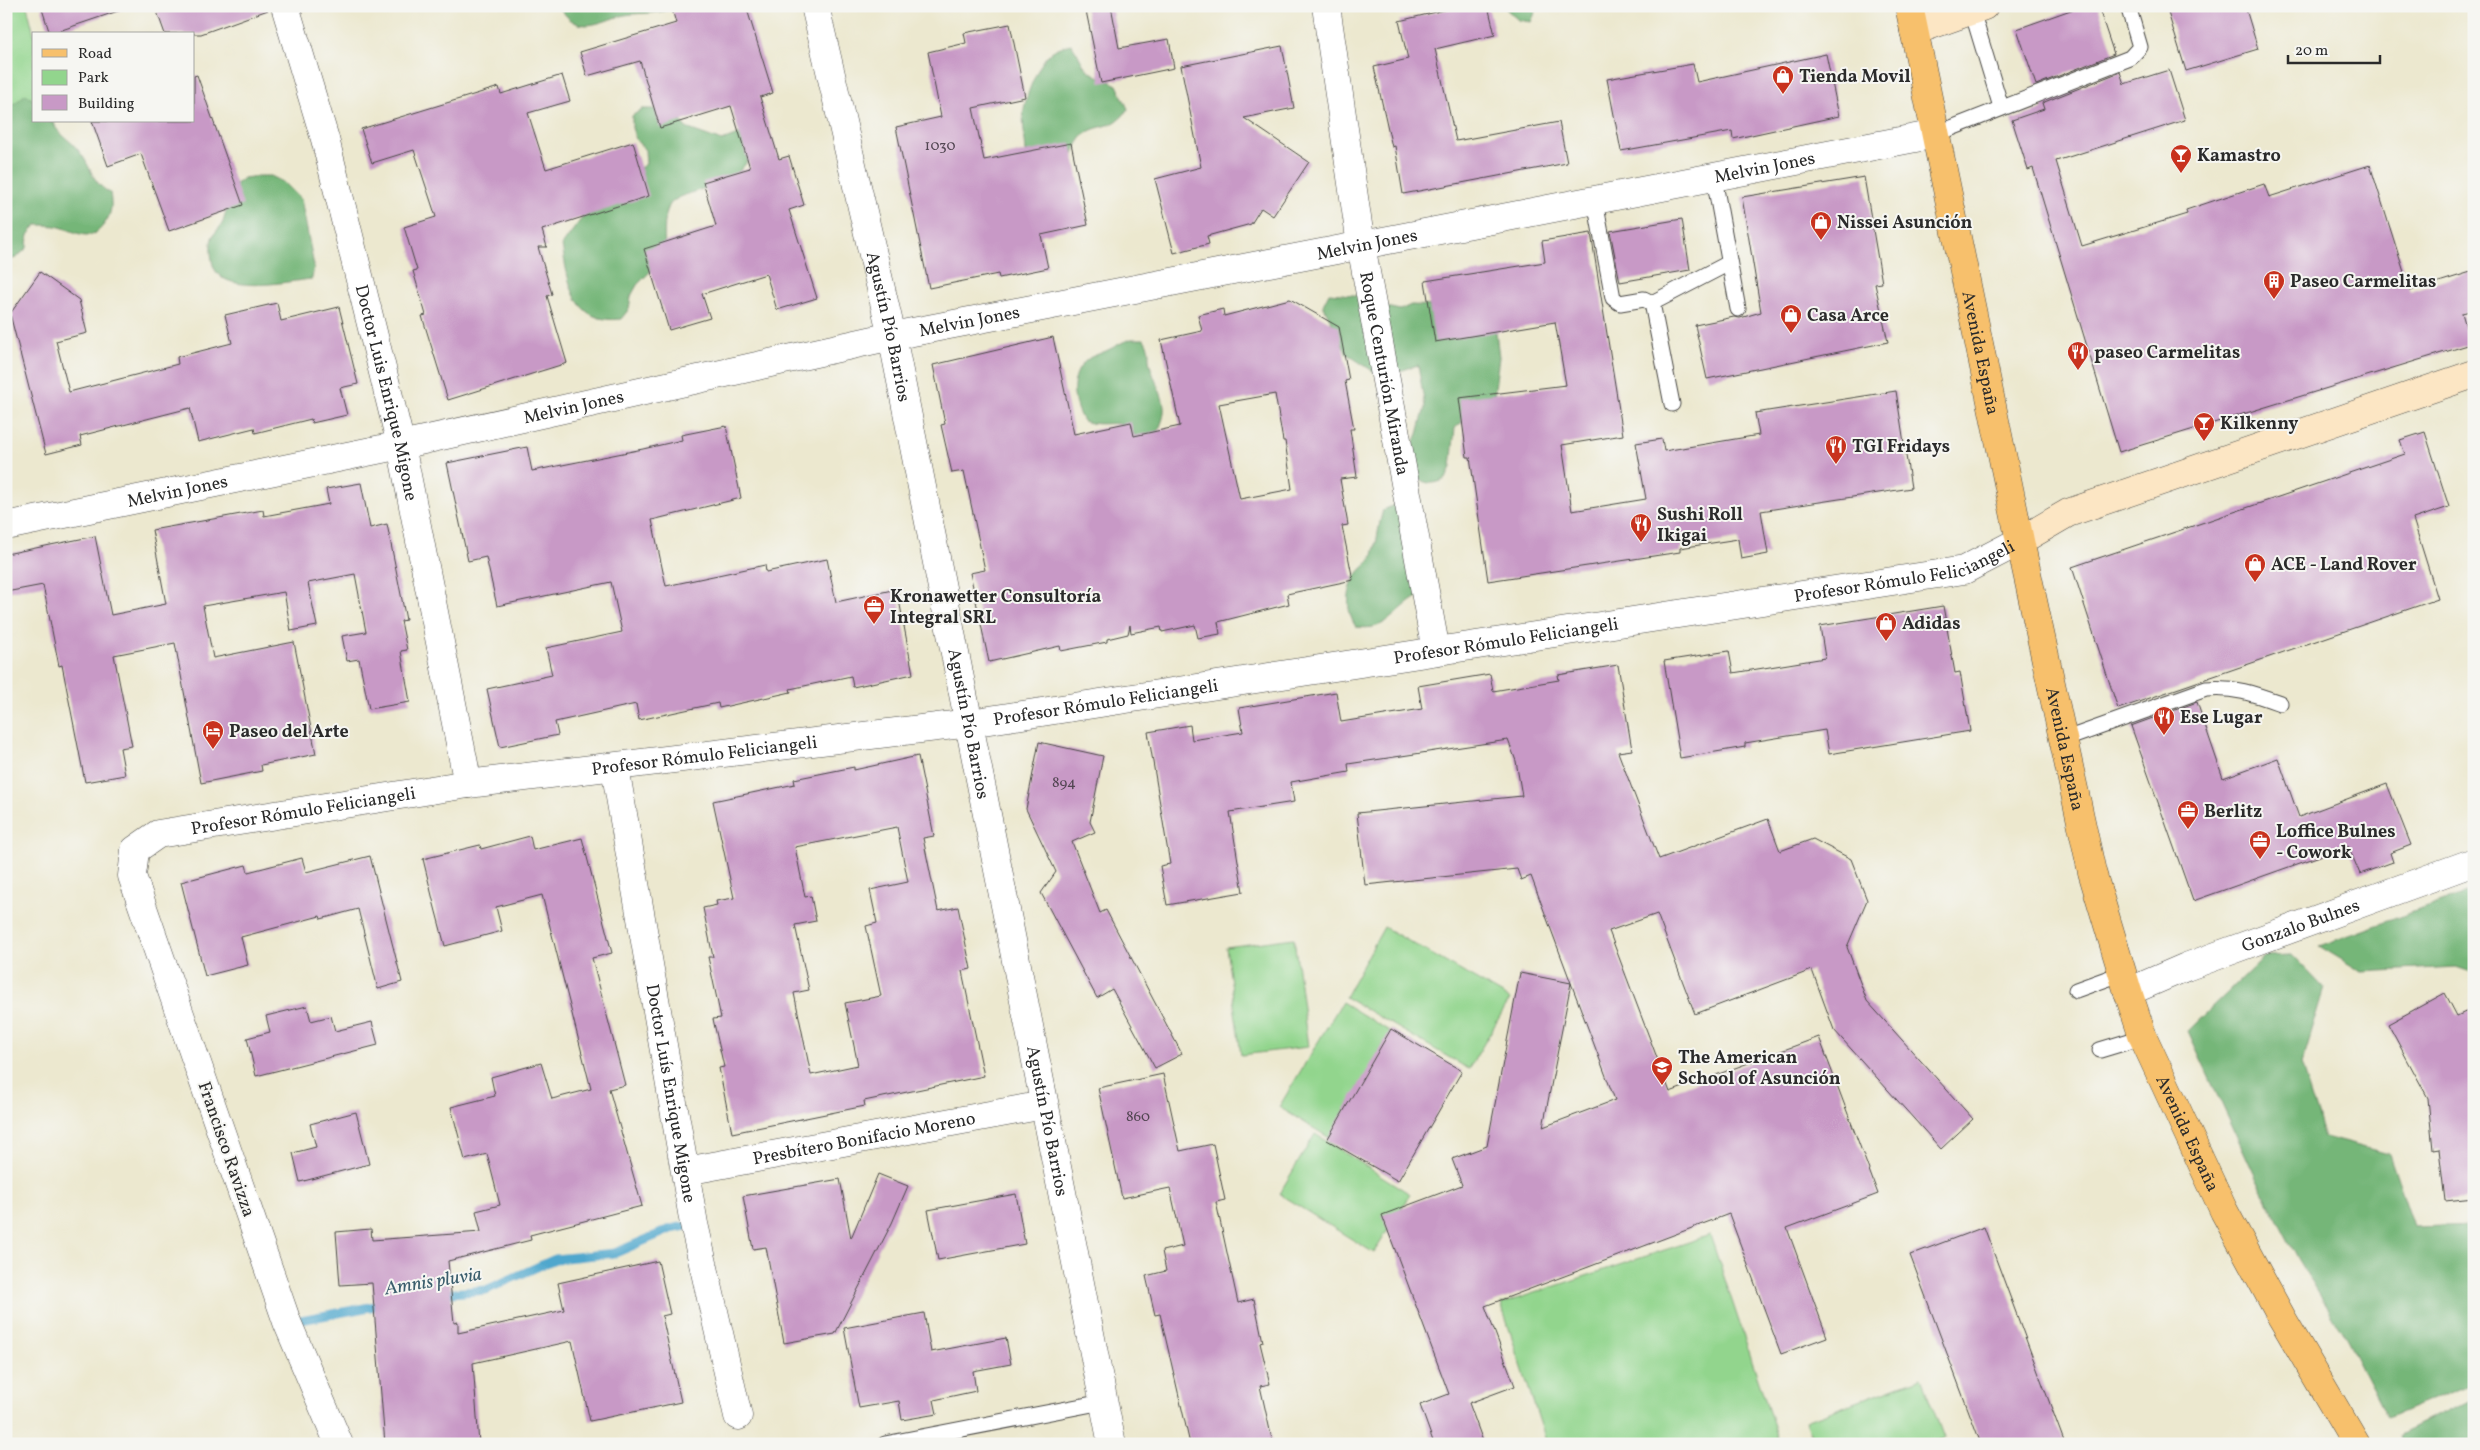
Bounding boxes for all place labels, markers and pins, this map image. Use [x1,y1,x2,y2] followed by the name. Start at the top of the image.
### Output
[1771,64,1795,95] shop icon: Tienda Movil
[1799,65,1911,90] place label: Tienda Movil
[2169,143,2193,174] bar icon: Kamastro
[2197,144,2281,169] place label: Kamastro
[1809,210,1833,241] shop icon: Nissei Asunción
[1837,211,1973,236] place label: Nissei Asunción
[2262,269,2286,300] building icon: Paseo Carmelitas
[2290,270,2436,295] place label: Paseo Carmelitas
[1779,303,1803,334] shop icon: Casa Arce
[1807,304,1889,329] place label: Casa Arce
[2066,340,2090,371] restaurant icon: paseo Carmelitas
[2094,341,2240,366] place label: paseo Carmelitas
[2192,411,2216,442] bar icon: Kilkenny
[2220,412,2298,437] place label: Kilkenny
[1824,434,1848,465] restaurant icon: TGI Fridays
[1852,435,1950,460] place label: TGI Fridays
[1657,503,1743,549] place label: Sushi Roll Ikigai
[1629,512,1653,543] restaurant icon: Sushi Roll Ikigai
[2243,552,2267,583] shop icon: ACE - Land Rover
[2271,553,2417,578] place label: ACE - Land Rover
[890,585,1102,631] place label: Kronawetter Consultoría Integral SRL
[862,594,886,625] office icon: Kronawetter Consultoría Integral SRL
[1874,611,1898,642] shop icon: Adidas
[1902,612,1960,637] place label: Adidas
[2152,705,2176,736] restaurant icon: Ese Lugar
[2180,706,2263,731] place label: Ese Lugar
[201,719,225,750] hotel icon: Paseo del Arte
[229,720,349,745] place label: Paseo del Arte
[2176,799,2200,830] office icon: Berlitz
[2204,800,2262,825] place label: Berlitz
[2276,820,2396,866] place label: Loffice Bulnes - Cowork
[2248,829,2272,860] office icon: Loffice Bulnes - Cowork
[1678,1046,1841,1092] place label: The American School of Asunción
[1650,1055,1674,1086] school or university icon: The American School of Asunción

